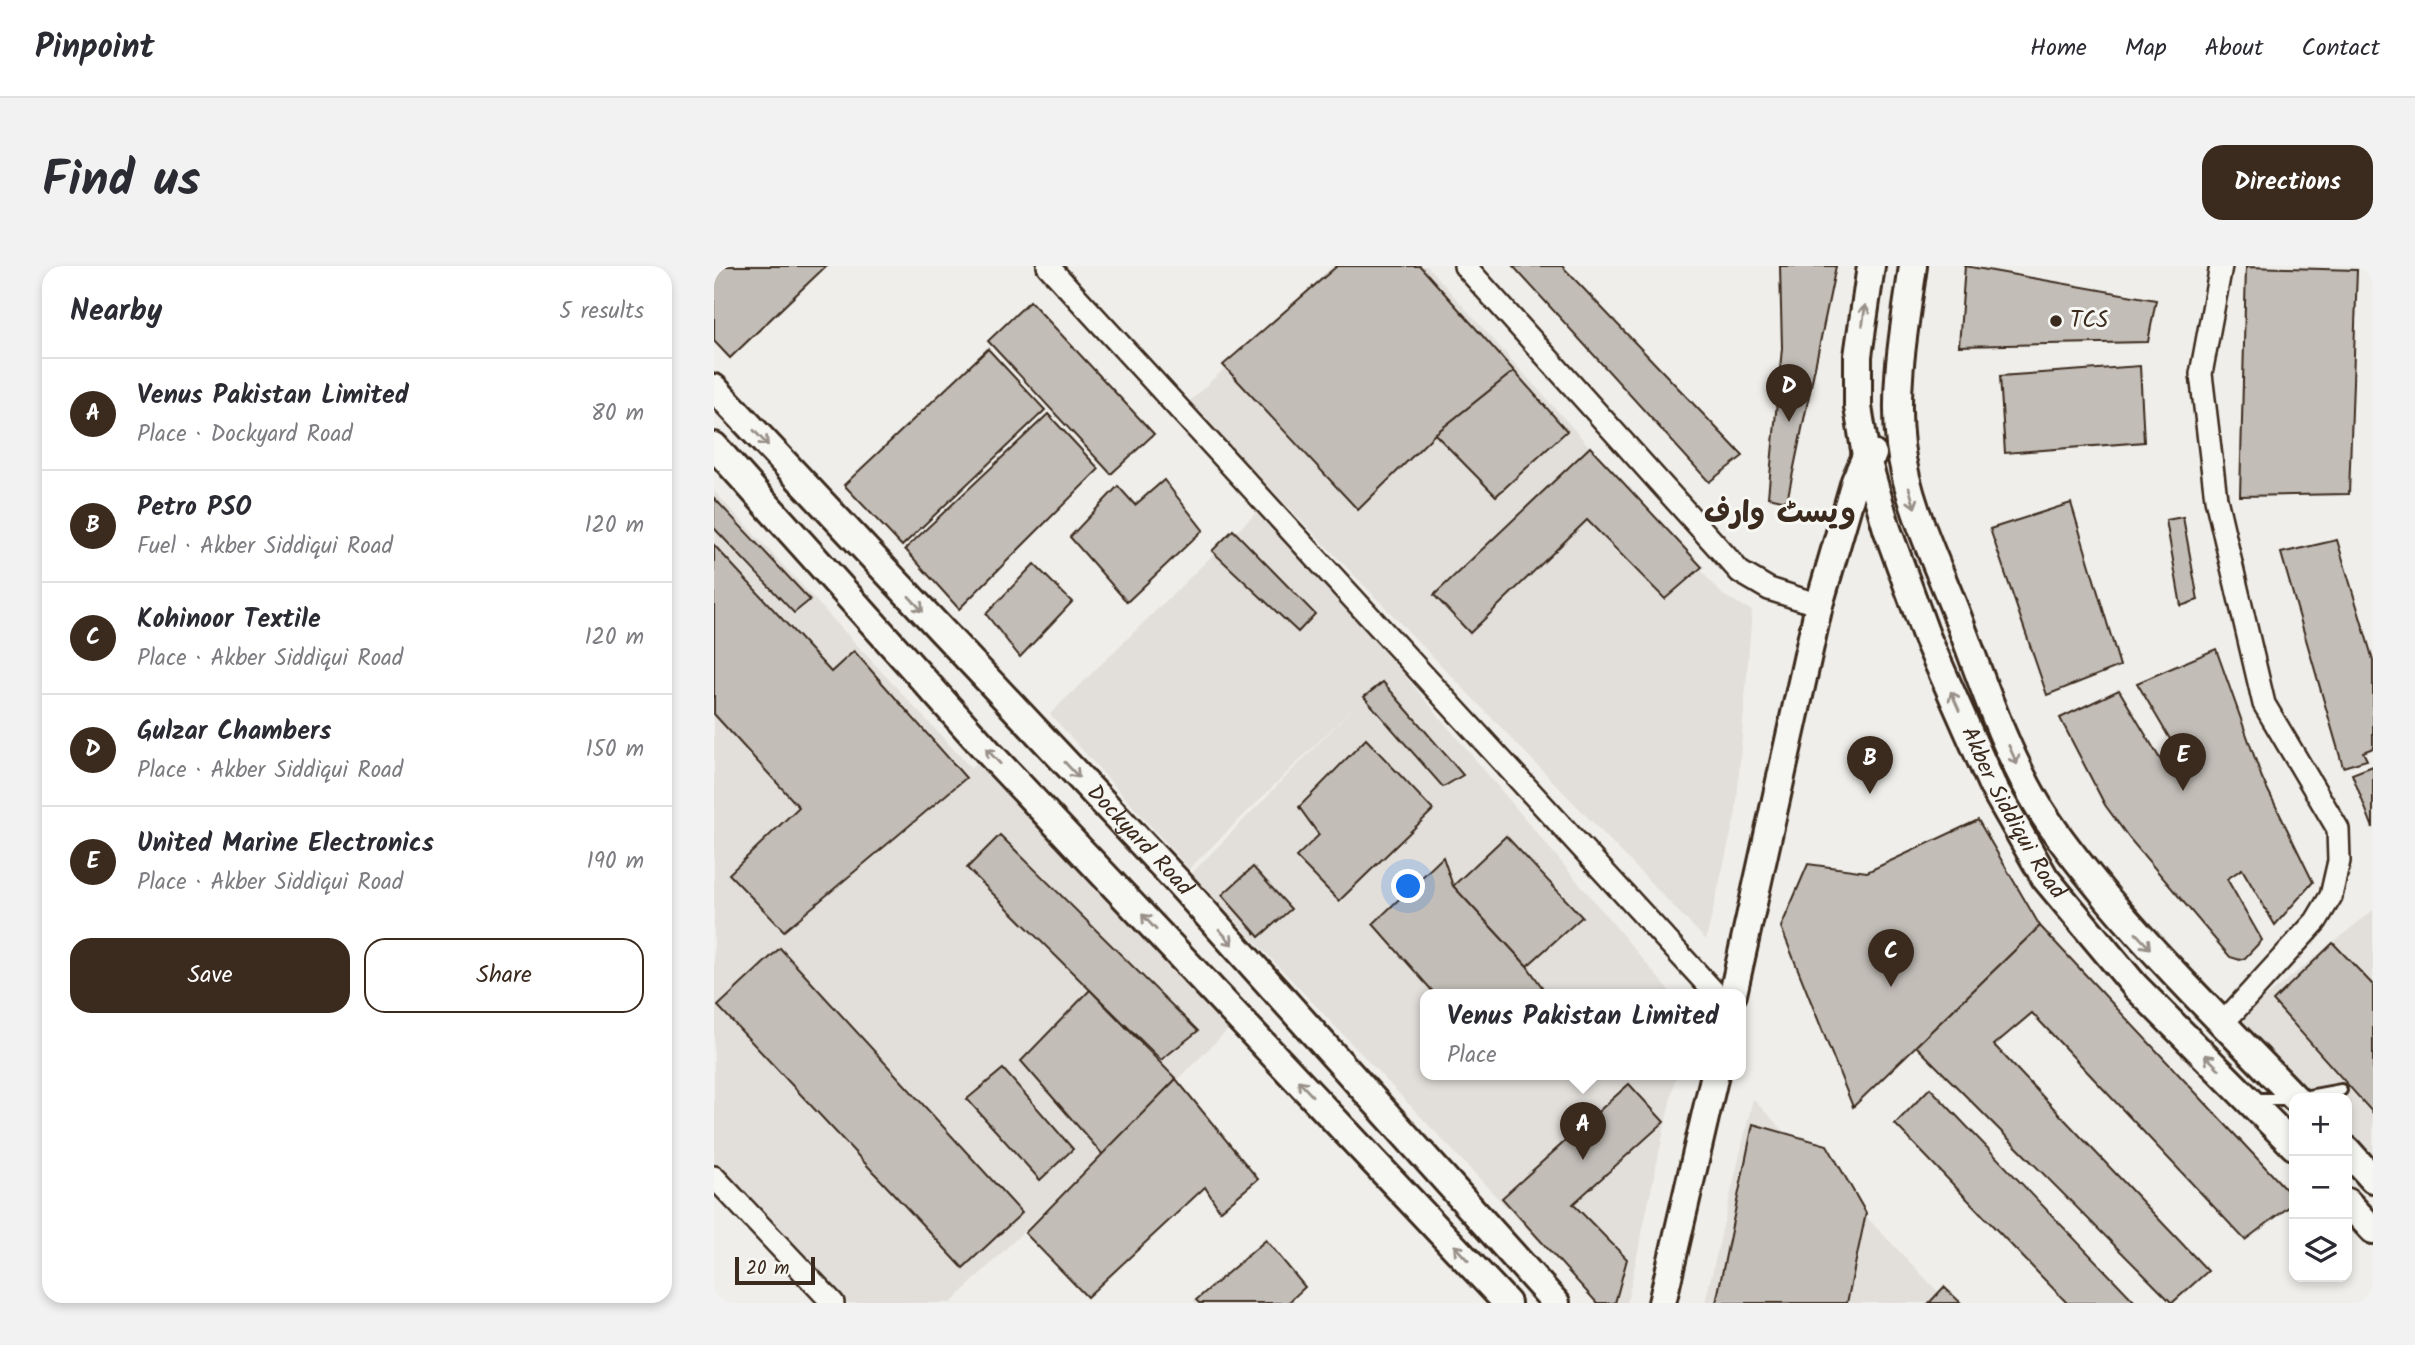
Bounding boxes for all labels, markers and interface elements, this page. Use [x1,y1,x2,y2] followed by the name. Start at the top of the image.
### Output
[35,22,155,75] text: Pinpoint
[2030,29,2087,68] text: Home
[2125,29,2167,68] text: Map
[2205,29,2263,68] text: About
[2301,29,2380,68] text: Contact
[42,143,200,221] text: Find us
[2202,145,2373,220] button: Directions
[70,288,162,336] text: Nearby
[559,294,644,330] text: 5 results
[2070,303,2108,339] place label: TCS
[1858,304,1871,327] one-way arrow
[2048,313,2064,329] marker: TCS
[1766,364,1812,422] pin: D
[137,375,409,417] text: Venus Pakistan Limited
[86,396,100,432] text: A
[591,396,644,432] text: 80 m
[137,417,353,453] text: Place · Dockyard Road
[752,429,769,446] one-way arrow
[1906,486,1919,509] one-way arrow
[137,487,252,529] text: Petro PSO
[1704,490,1856,538] district label: ویسٹ وارف
[86,508,100,544] text: B
[584,508,644,544] text: 120 m
[137,529,393,565] text: Fuel · Akber Siddiqui Road
[908,595,925,612] one-way arrow
[137,599,321,641] text: Kohinoor Textile
[86,620,100,656] text: C
[584,620,644,656] text: 120 m
[137,641,403,677] text: Place · Akber Siddiqui Road
[1948,691,1961,712] one-way arrow
[137,711,331,753] text: Gulzar Chambers
[1950,721,2075,908] street label: Akber Siddiqui Road
[85,732,101,768] text: D
[585,732,644,768] text: 150 m
[2160,733,2206,791] pin: E
[1847,736,1893,794] pin: B
[2007,744,2020,765] one-way arrow
[984,748,1001,765] one-way arrow
[137,753,403,789] text: Place · Akber Siddiqui Road
[1063,761,1080,778] one-way arrow
[1077,776,1201,905] street label: Dockyard Road
[137,823,434,865] text: United Marine Electronics
[87,844,99,880] text: E
[587,844,644,880] text: 190 m
[137,865,403,901] text: Place · Akber Siddiqui Road
[1391,869,1425,903] your location
[1140,914,1157,931] one-way arrow
[1218,928,1235,945] one-way arrow
[1868,929,1914,987] pin: C
[2135,932,2151,950] one-way arrow
[70,938,350,1013] button: Save
[364,938,644,1013] button: Share
[1420,989,1746,1080] popup
[1447,996,1719,1038] text: Venus Pakistan Limited
[1447,1038,1497,1074] text: Place
[2204,1054,2221,1071] one-way arrow
[1296,1080,1313,1097] one-way arrow
[2289,1093,2352,1282] map controls
[2289,1093,2352,1156] button: +
[1560,1102,1606,1160] pin: A
[2289,1156,2352,1219] button: −
[2289,1219,2352,1282] button: layers
[1452,1245,1469,1262] one-way arrow
[735,1254,816,1286] scale bar
[746,1254,789,1284] text: 20 m

